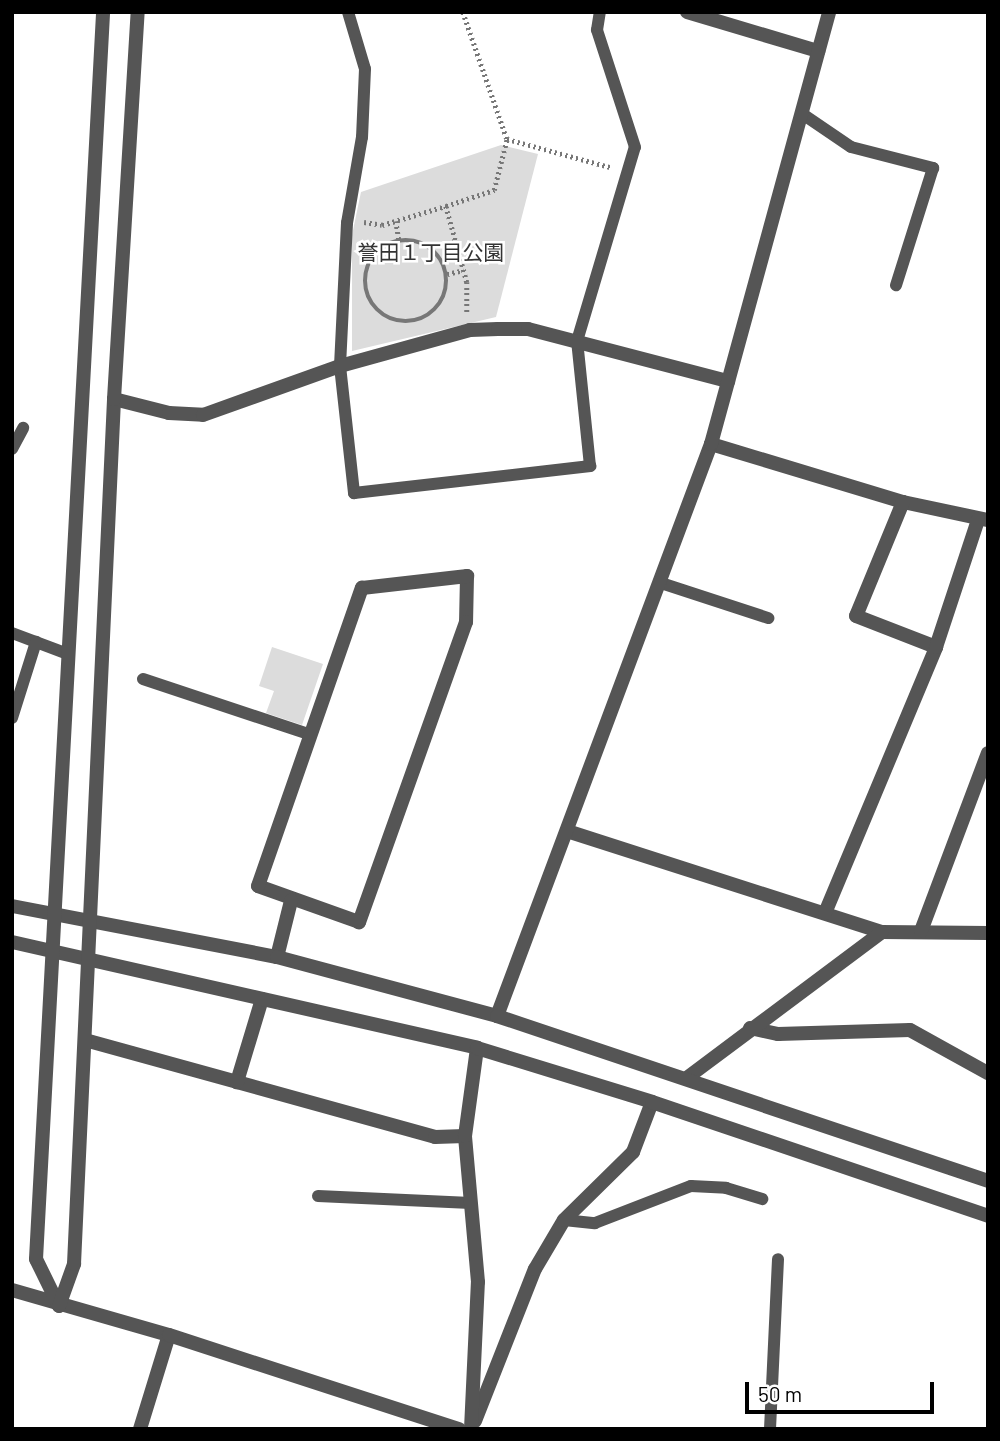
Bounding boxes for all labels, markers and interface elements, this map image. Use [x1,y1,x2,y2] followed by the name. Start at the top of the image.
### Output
[358,239,504,265] park label: 誉田１丁目公園
[748,1368,937,1412] scale bar
[758,1381,802,1406] text: 50 m

